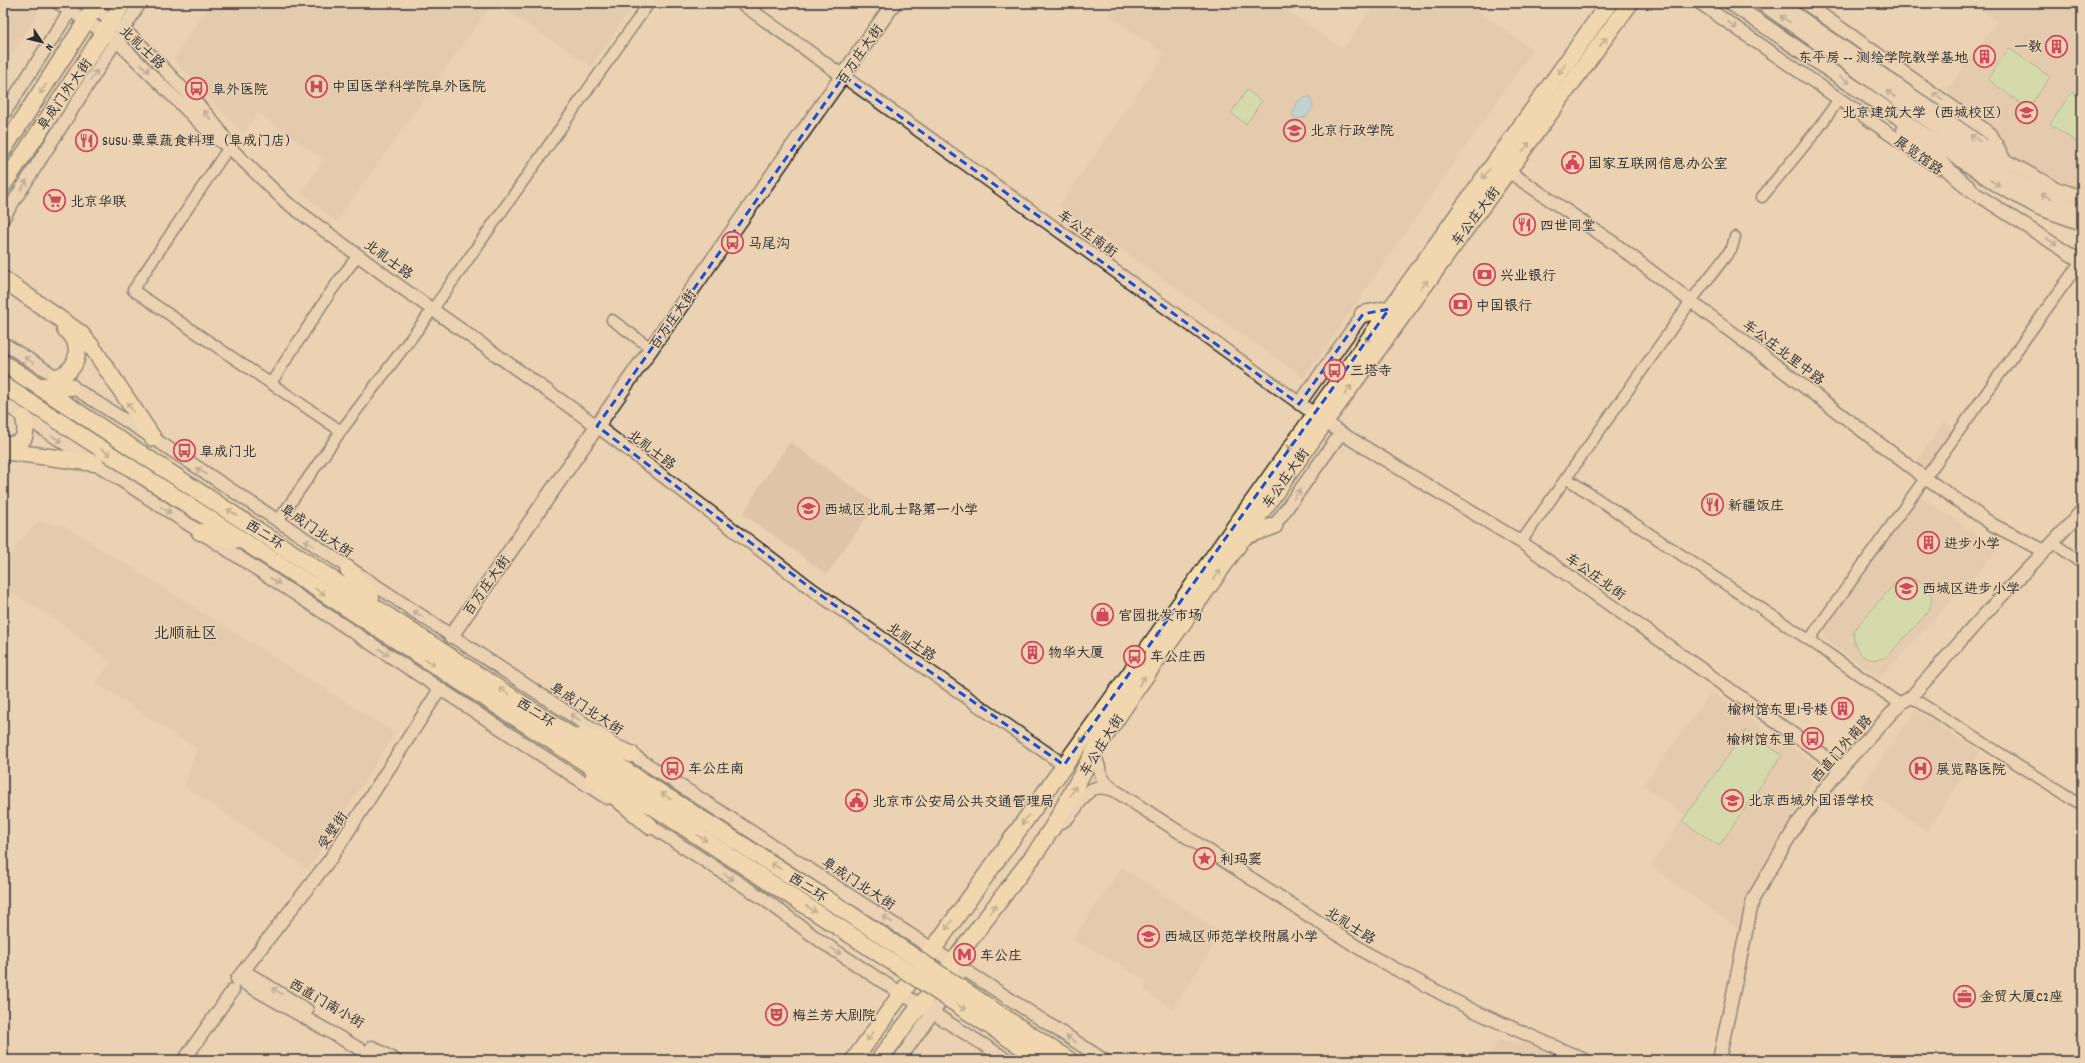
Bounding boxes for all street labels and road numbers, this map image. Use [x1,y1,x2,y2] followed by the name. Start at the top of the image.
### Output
[832,21,889,90] street label: 百万庄大街
[114,22,169,75] street label: 北礼士路
[33,55,98,135] street label: 阜成门外大街
[1889,132,1947,181] street label: 展览馆路
[1448,183,1506,251] street label: 车公庄大街
[1053,206,1121,263] street label: 车公庄南街
[359,236,416,285] street label: 北礼士路
[645,286,702,355] street label: 百万庄大街
[1738,316,1828,391] street label: 车公庄北里中路
[622,426,679,475] street label: 北礼士路
[1258,445,1315,514] street label: 车公庄大街
[275,500,356,563] street label: 阜成门北大街
[241,516,287,556] street label: 西二环
[1560,549,1629,606] street label: 车公庄北街
[459,552,516,621] street label: 百万庄大街
[882,618,940,667] street label: 北礼士路
[545,678,627,741] street label: 阜成门北大街
[512,694,558,734] street label: 西二环
[1076,711,1130,781] street label: 车公庄大街
[1807,711,1878,788] street label: 西直门外南路
[314,808,354,854] street label: 受壁街
[817,853,899,916] street label: 阜成门北大街
[784,869,830,909] street label: 西二环
[1321,903,1379,950] street label: 北礼士路
[285,975,367,1034] street label: 西直门南小街

